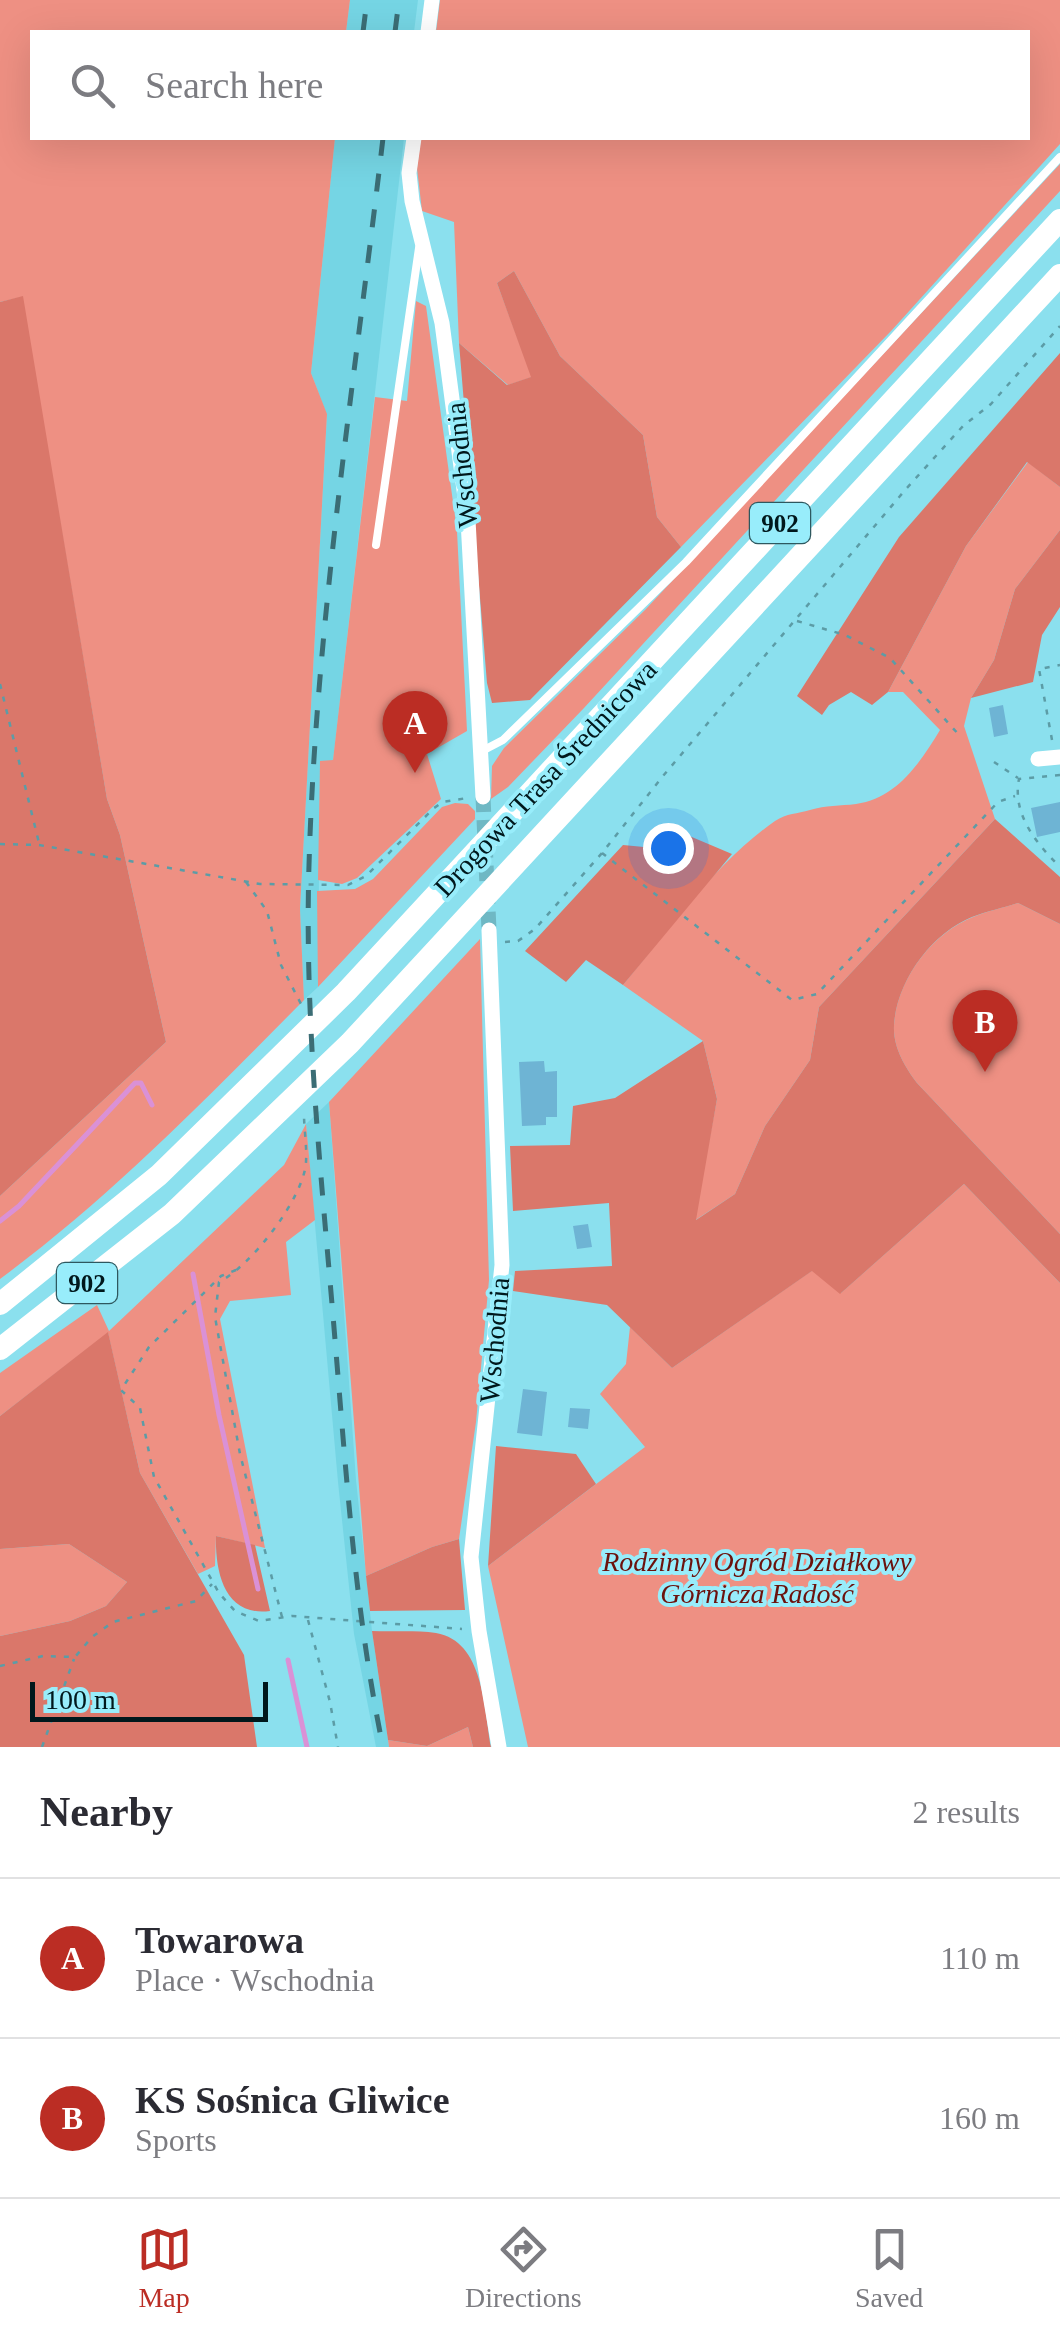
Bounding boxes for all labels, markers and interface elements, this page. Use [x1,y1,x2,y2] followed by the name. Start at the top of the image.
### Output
[30,30,1030,140] search box
[65,58,120,113] icon: search
[145,64,323,106] text: Search here
[439,400,483,529] street label: Wschodnia
[750,503,810,543] road number: 902
[428,654,663,903] street label: Drogowa Trasa Średnicowa
[382,690,448,773] pin: A
[643,823,694,874] your location
[952,990,1018,1072] pin: B
[57,1263,117,1303] road number: 902
[474,1275,515,1404] street label: Wschodnia
[601,1546,912,1609] park label: Rodzinny Ogród Działkowy Górnicza Radość
[30,1677,268,1722] scale bar
[45,1684,116,1715] text: 100 m
[40,1789,173,1835] text: Nearby
[912,1794,1020,1830] text: 2 results
[135,1919,304,1961] text: Towarowa
[61,1940,84,1976] text: A
[940,1940,1020,1976] text: 110 m
[135,1962,374,1998] text: Place · Wschodnia
[135,2079,450,2121] text: KS Sośnica Gliwice
[62,2100,83,2136] text: B
[939,2100,1020,2136] text: 160 m
[135,2122,217,2158] text: Sports
[137,2222,192,2314] tab: Map
[465,2222,582,2314] tab: Directions
[855,2222,923,2314] tab: Saved

